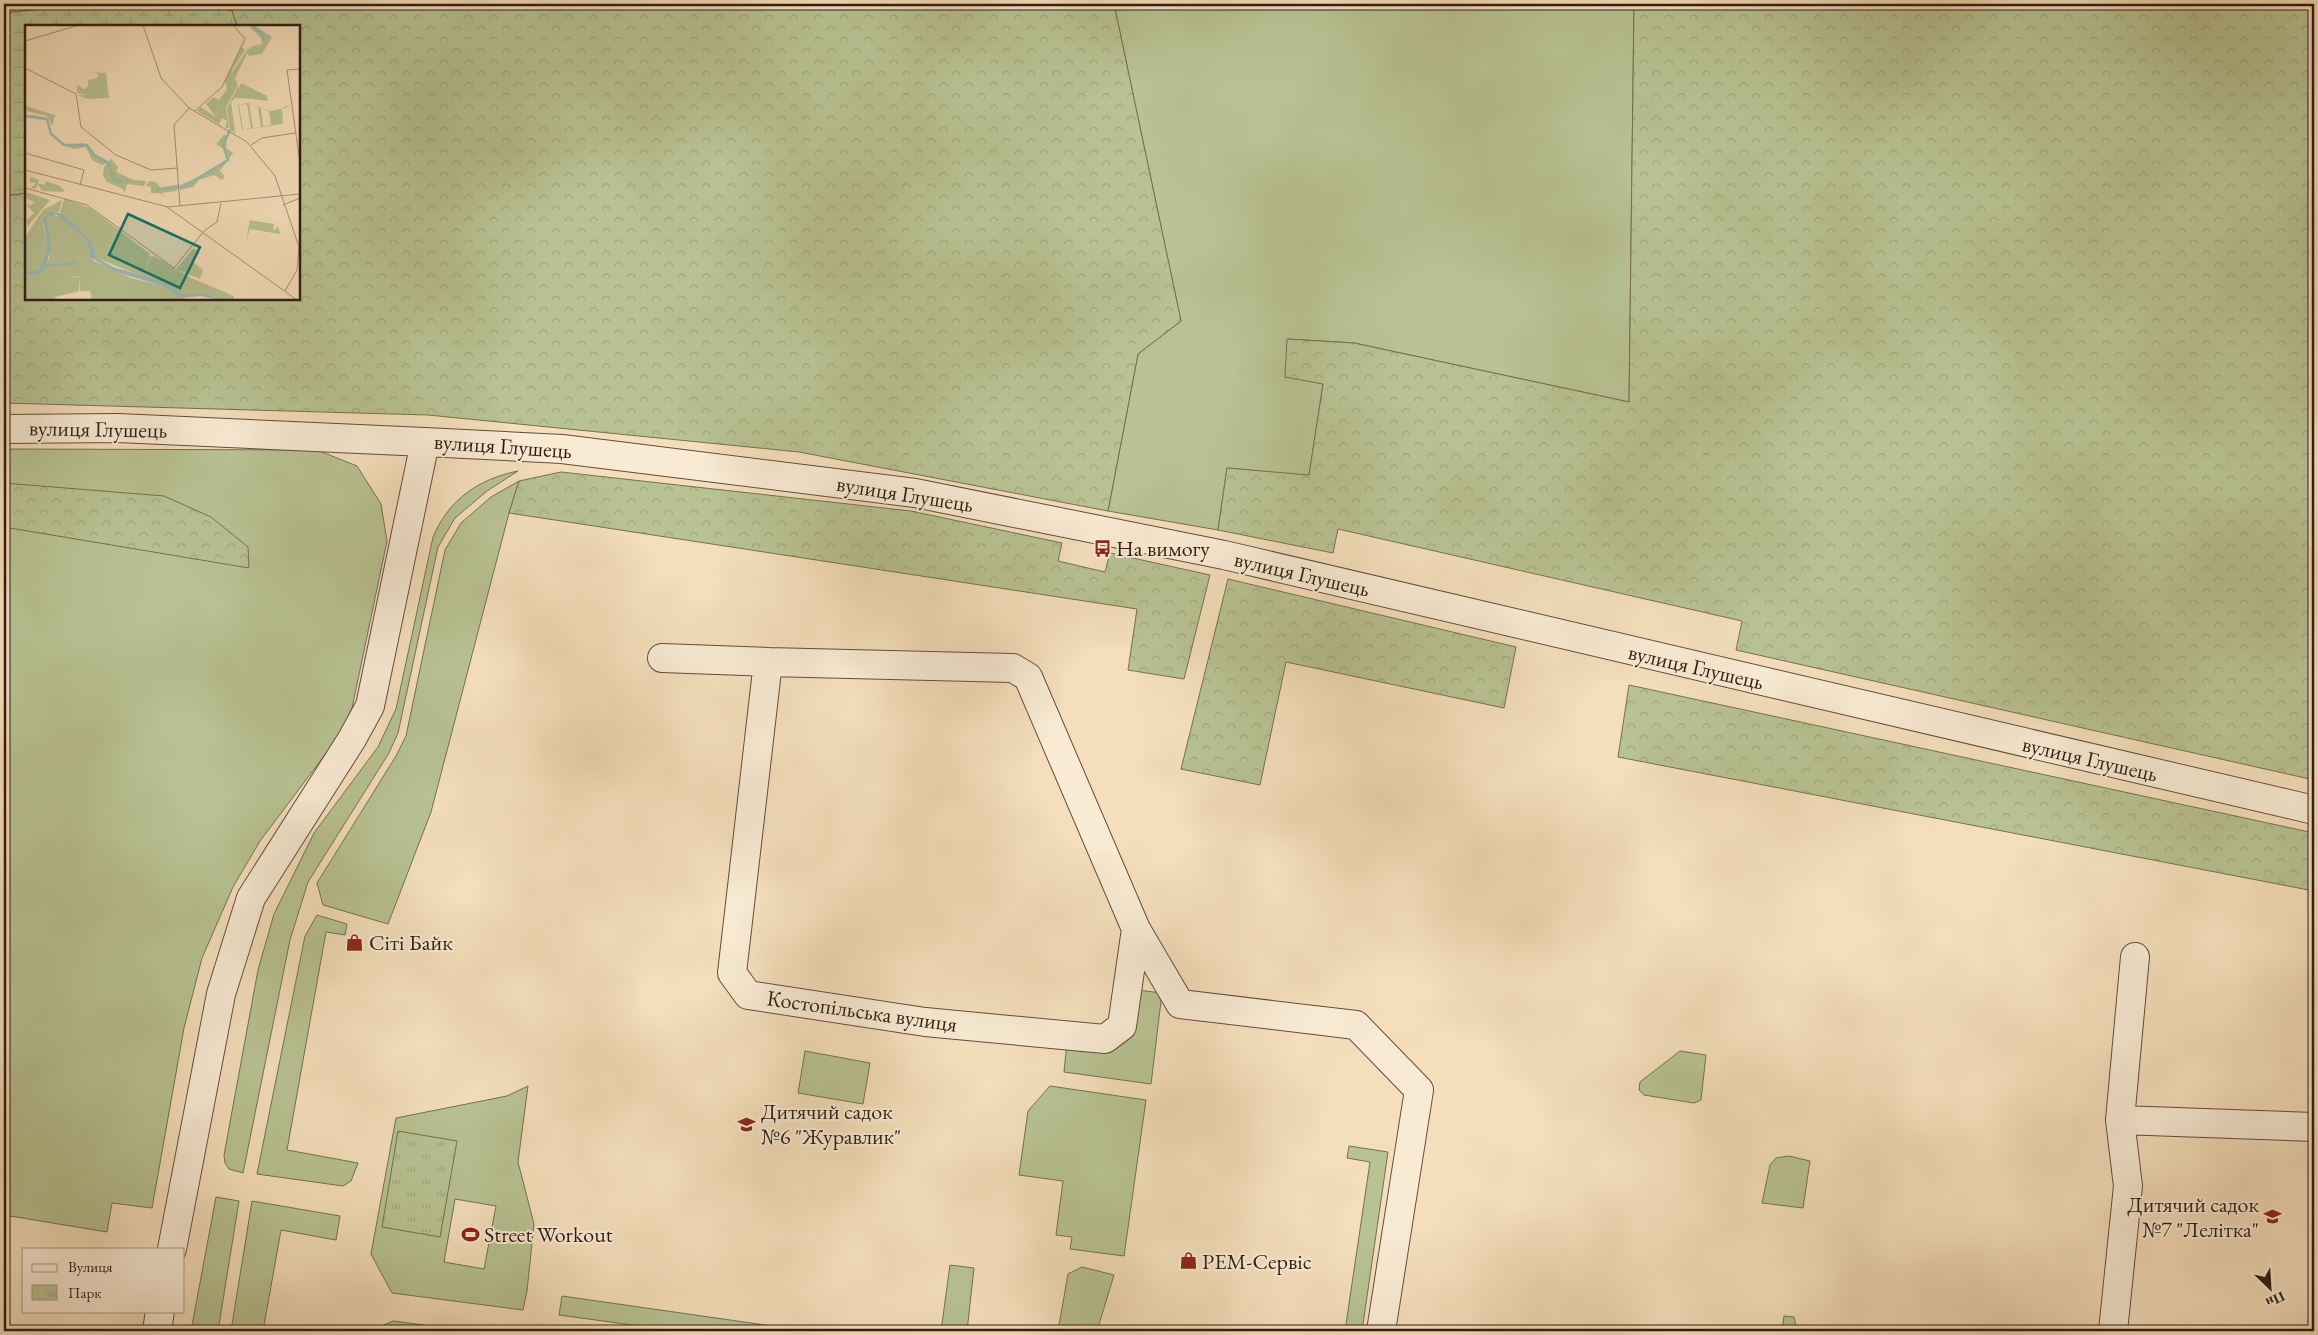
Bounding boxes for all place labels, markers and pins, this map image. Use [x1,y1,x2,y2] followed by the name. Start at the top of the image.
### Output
[1116,534,1210,563] place label: На вимогу
[1092,538,1112,558] bus stop icon: На вимогу
[369,928,453,957] place label: Сіті Байк
[345,932,365,952] shop icon: Сіті Байк
[761,1097,901,1151] place label: Дитячий садок №6 "Журавлик"
[737,1114,757,1134] school or university icon: Дитячий садок №6 "Журавлик"
[2127,1190,2259,1244] place label: Дитячий садок №7 "Лелітка"
[2263,1207,2283,1227] school or university icon: Дитячий садок №7 "Лелітка"
[484,1220,613,1249] place label: Street Workout
[460,1224,480,1244] sports icon: Street Workout
[1202,1247,1312,1276] place label: РЕМ-Сервіс
[1178,1251,1198,1271] shop icon: РЕМ-Сервіс

